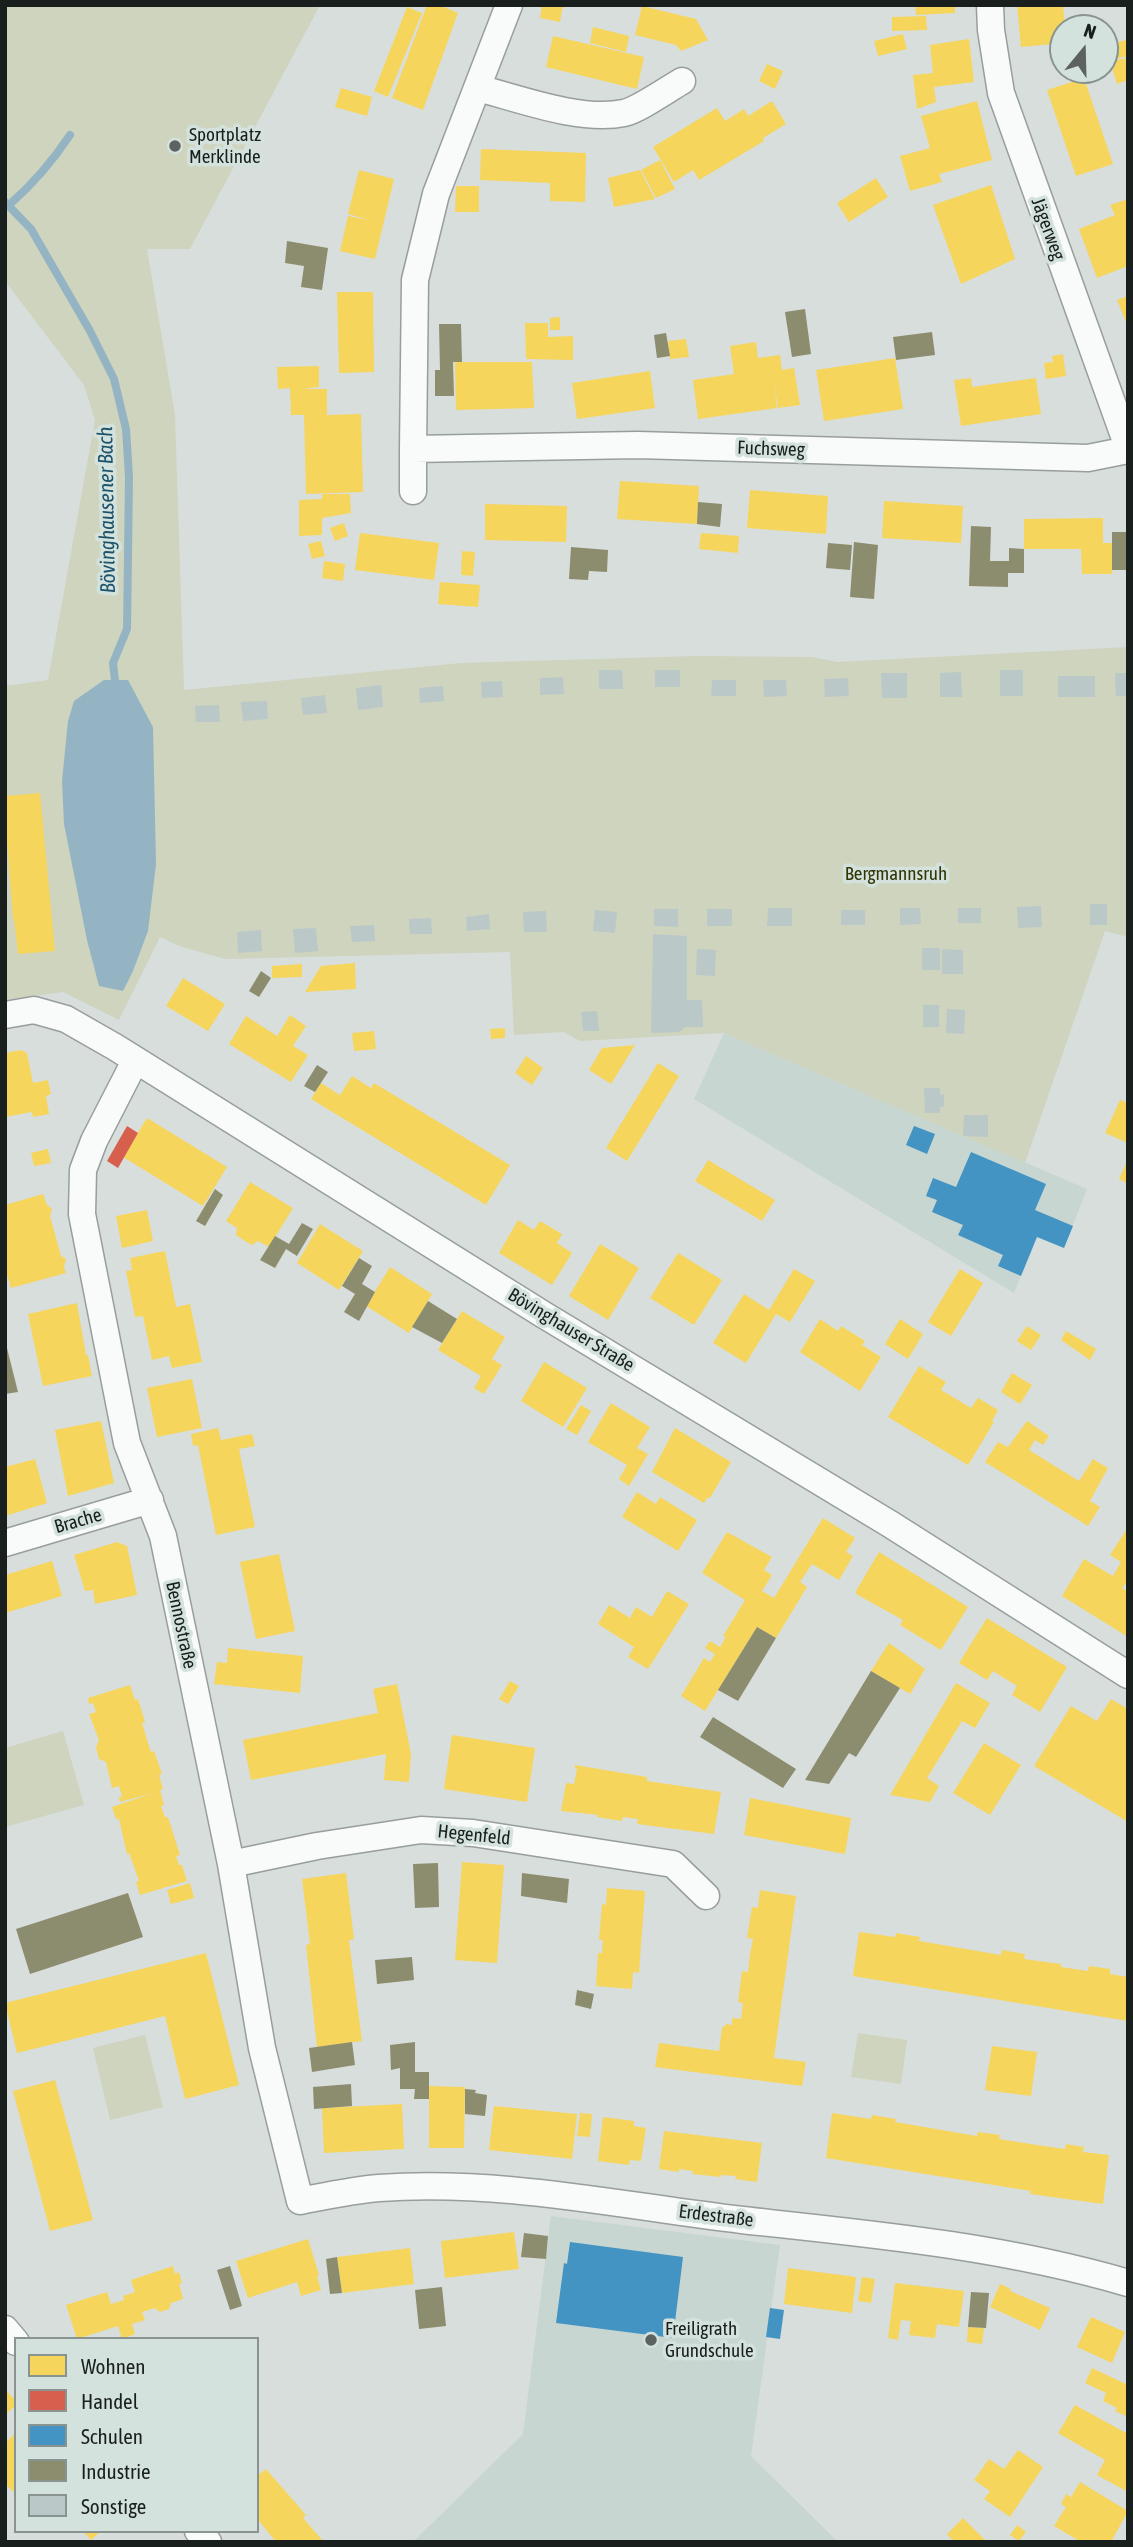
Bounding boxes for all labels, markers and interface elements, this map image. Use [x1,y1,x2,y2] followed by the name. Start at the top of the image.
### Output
[1049,14,1119,84] north arrow
[1081,19,1099,43] text: N
[189,124,261,168] place label: Sportplatz Merklinde
[167,138,183,154] marker: Sportplatz Merklinde
[1026,195,1070,263] street label: Jägerweg
[93,426,121,594] water label: Bövinghausener Bach
[737,436,805,462] street label: Fuchsweg
[845,863,947,885] park label: Bergmannsruh
[504,1283,638,1377] street label: Bövinghauser Straße
[52,1503,104,1539] street label: Brache
[161,1579,201,1671] street label: Bennostraße
[436,1820,512,1850] street label: Hegenfeld
[677,2200,755,2232] street label: Erdestraße
[665,2318,754,2362] place label: Freiligrath Grundschule
[643,2332,659,2348] marker: Freiligrath Grundschule
[14,2337,259,2533] legend
[81,2354,146,2378] text: Wohnen
[81,2389,138,2413] text: Handel
[81,2424,143,2448] text: Schulen
[81,2459,151,2483] text: Industrie
[81,2494,146,2518] text: Sonstige

